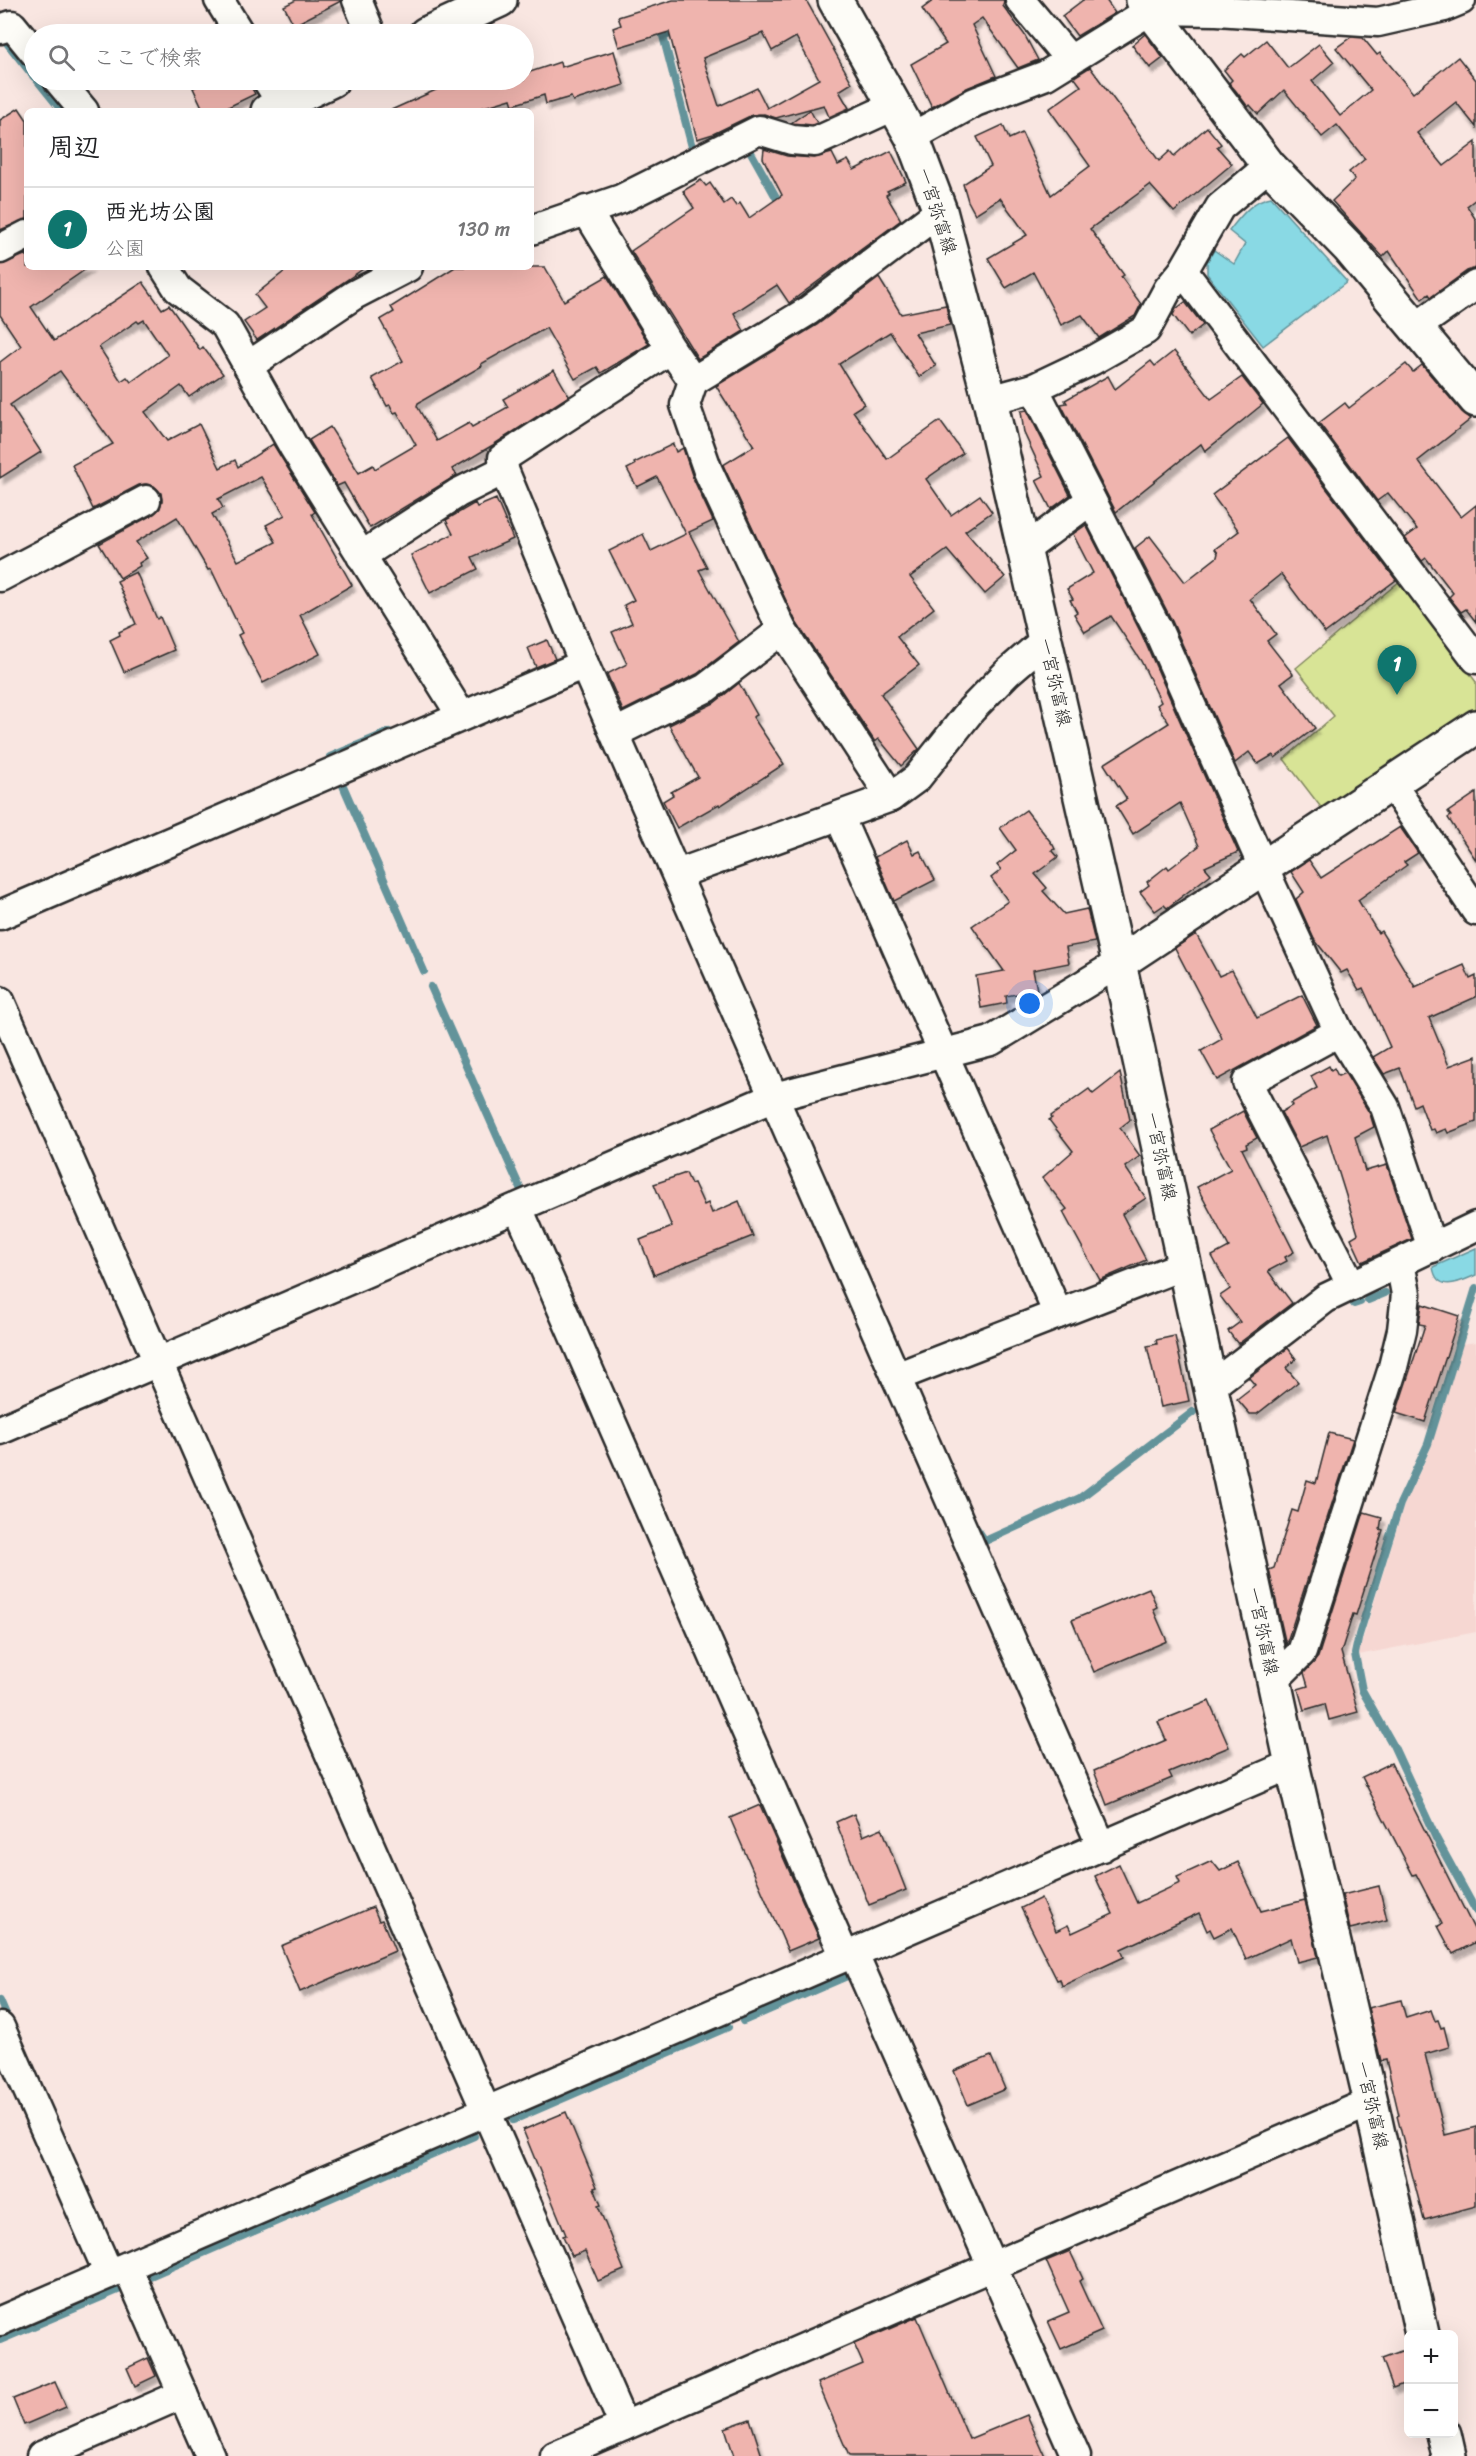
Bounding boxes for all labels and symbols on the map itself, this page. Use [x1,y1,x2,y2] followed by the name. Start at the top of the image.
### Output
[908,163,966,259] street label: 一宮弥富線
[1029,635,1081,729] street label: 一宮弥富線
[1378,646,1416,695] pin: 1
[1015,989,1044,1018] your location
[1136,1109,1186,1203] street label: 一宮弥富線
[1238,1584,1288,1678] street label: 一宮弥富線
[1346,2058,1398,2152] street label: 一宮弥富線

